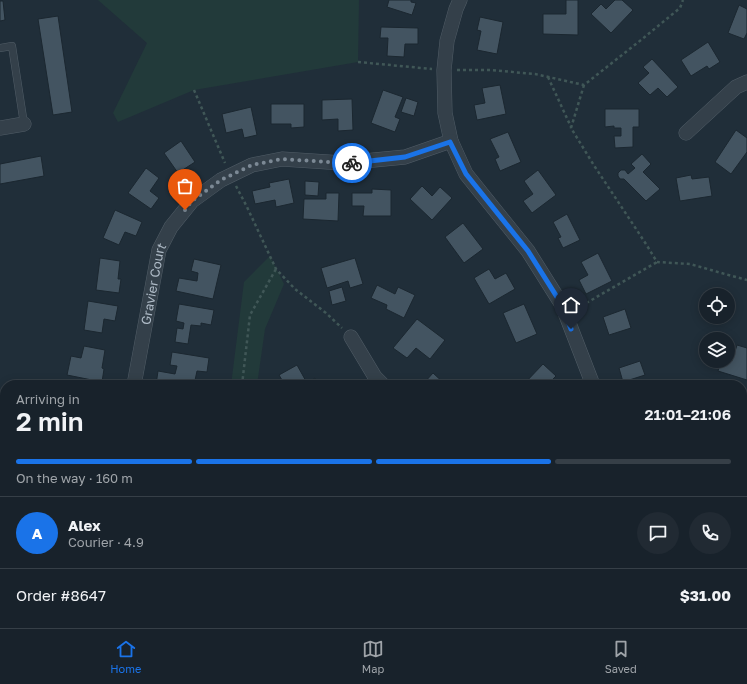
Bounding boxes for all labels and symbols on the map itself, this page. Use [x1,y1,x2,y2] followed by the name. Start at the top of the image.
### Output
[332,143,372,183] courier
[168,169,202,210] pin
[137,240,169,326] street label: Gravier Court
[554,288,588,329] pin

